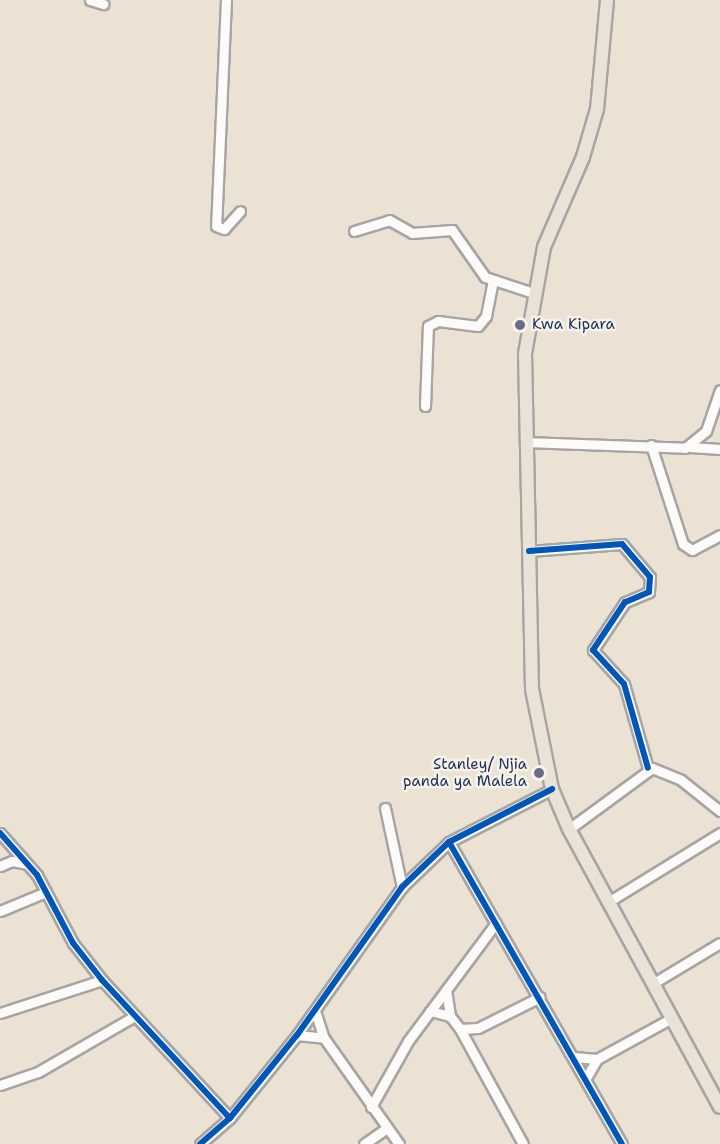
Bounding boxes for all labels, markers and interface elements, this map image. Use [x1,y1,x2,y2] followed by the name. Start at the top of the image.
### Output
[532,316,615,334] place label: Kwa Kipara
[513,318,527,332] marker: Kwa Kipara
[403,755,527,790] place label: Stanley/ Njia panda ya Malela
[532,766,546,780] marker: Stanley/ Njia panda ya Malela

